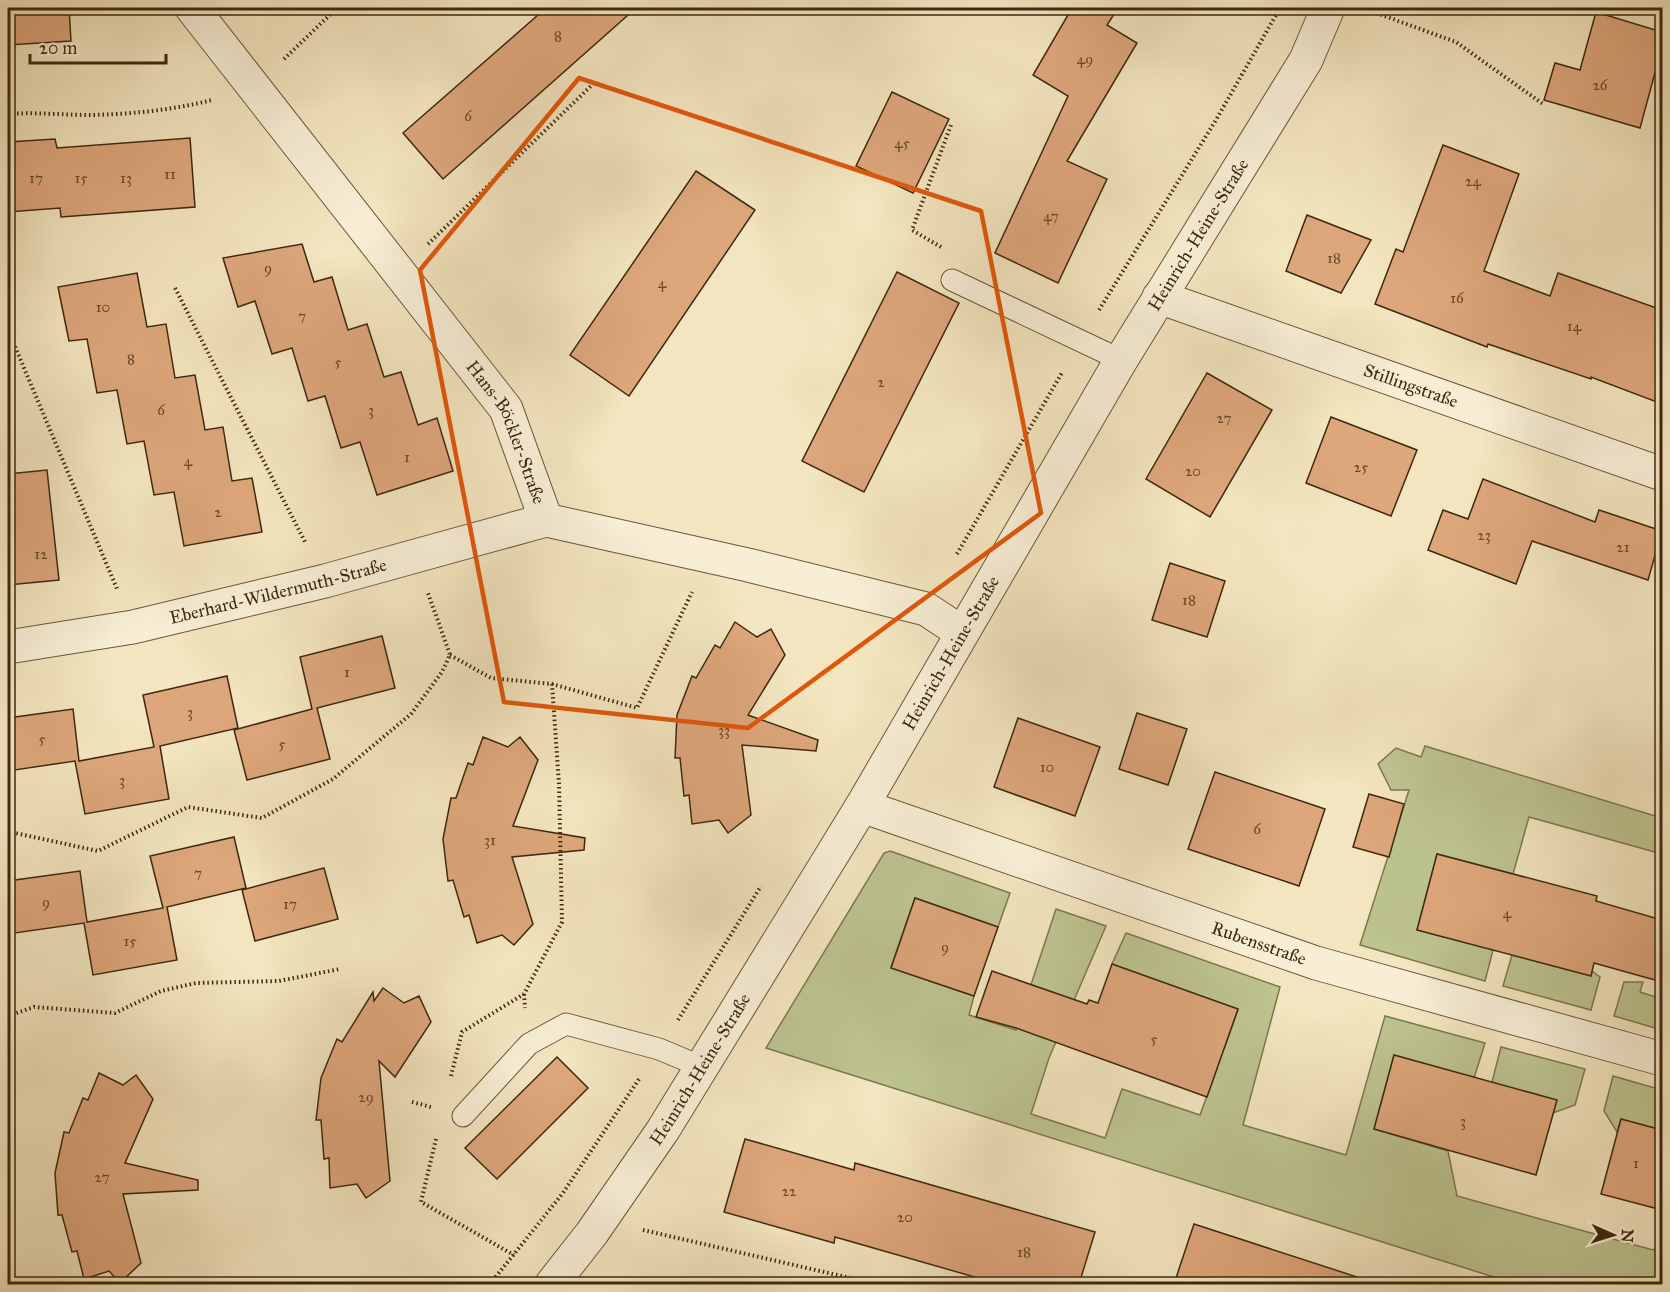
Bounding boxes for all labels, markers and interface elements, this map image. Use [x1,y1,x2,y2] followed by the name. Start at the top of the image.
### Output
[30,27,166,65] scale bar
[554,27,562,45] house number: 8
[39,37,77,59] text: 20 m
[1077,50,1093,68] house number: 49
[1592,76,1609,94] house number: 26
[464,107,473,125] house number: 6
[894,134,910,152] house number: 45
[1143,155,1253,315] street label: Heinrich-Heine-Straße
[164,165,176,183] house number: 11
[29,169,43,187] house number: 17
[75,169,87,187] house number: 15
[120,169,132,187] house number: 13
[1465,172,1482,190] house number: 24
[1043,207,1059,225] house number: 47
[1327,249,1341,267] house number: 18
[264,259,272,277] house number: 9
[658,274,667,292] house number: 4
[1450,289,1465,307] house number: 16
[96,298,110,316] house number: 10
[298,307,306,325] house number: 7
[1567,317,1582,335] house number: 14
[127,350,135,368] house number: 8
[335,353,342,371] house number: 5
[461,356,550,507] street label: Hans-Böckler-Straße
[1361,359,1461,412] street label: Stillingstraße
[877,373,885,391] house number: 2
[157,401,166,419] house number: 6
[368,401,374,419] house number: 3
[1217,409,1232,427] house number: 27
[404,448,410,466] house number: 1
[184,452,193,470] house number: 4
[1354,458,1368,476] house number: 25
[1185,462,1201,480] house number: 20
[214,503,222,521] house number: 2
[1477,526,1491,544] house number: 23
[1616,538,1630,556] house number: 21
[34,545,48,563] house number: 12
[167,554,389,629] street label: Eberhard-Wildermuth-Straße
[897,572,1004,734] street label: Heinrich-Heine-Straße
[1182,591,1196,609] house number: 18
[344,663,350,681] house number: 1
[187,703,193,721] house number: 3
[718,721,730,739] house number: 33
[39,730,46,748] house number: 5
[279,735,286,753] house number: 5
[1040,758,1054,776] house number: 10
[119,771,125,789] house number: 3
[1253,820,1262,838] house number: 6
[484,831,496,849] house number: 31
[194,864,202,882] house number: 7
[42,893,50,911] house number: 9
[283,895,297,913] house number: 17
[1503,904,1512,922] house number: 4
[1209,917,1309,970] street label: Rubensstraße
[124,932,136,950] house number: 15
[941,938,949,956] house number: 9
[645,989,755,1150] street label: Heinrich-Heine-Straße
[1151,1030,1158,1048] house number: 5
[358,1088,374,1106] house number: 29
[1460,1112,1466,1130] house number: 3
[1633,1154,1639,1172] house number: 1
[95,1168,110,1186] house number: 27
[782,1182,797,1200] house number: 22
[1583,1205,1643,1265] north arrow
[897,1208,913,1226] house number: 20
[1618,1228,1637,1243] text: N
[1017,1243,1031,1261] house number: 18

